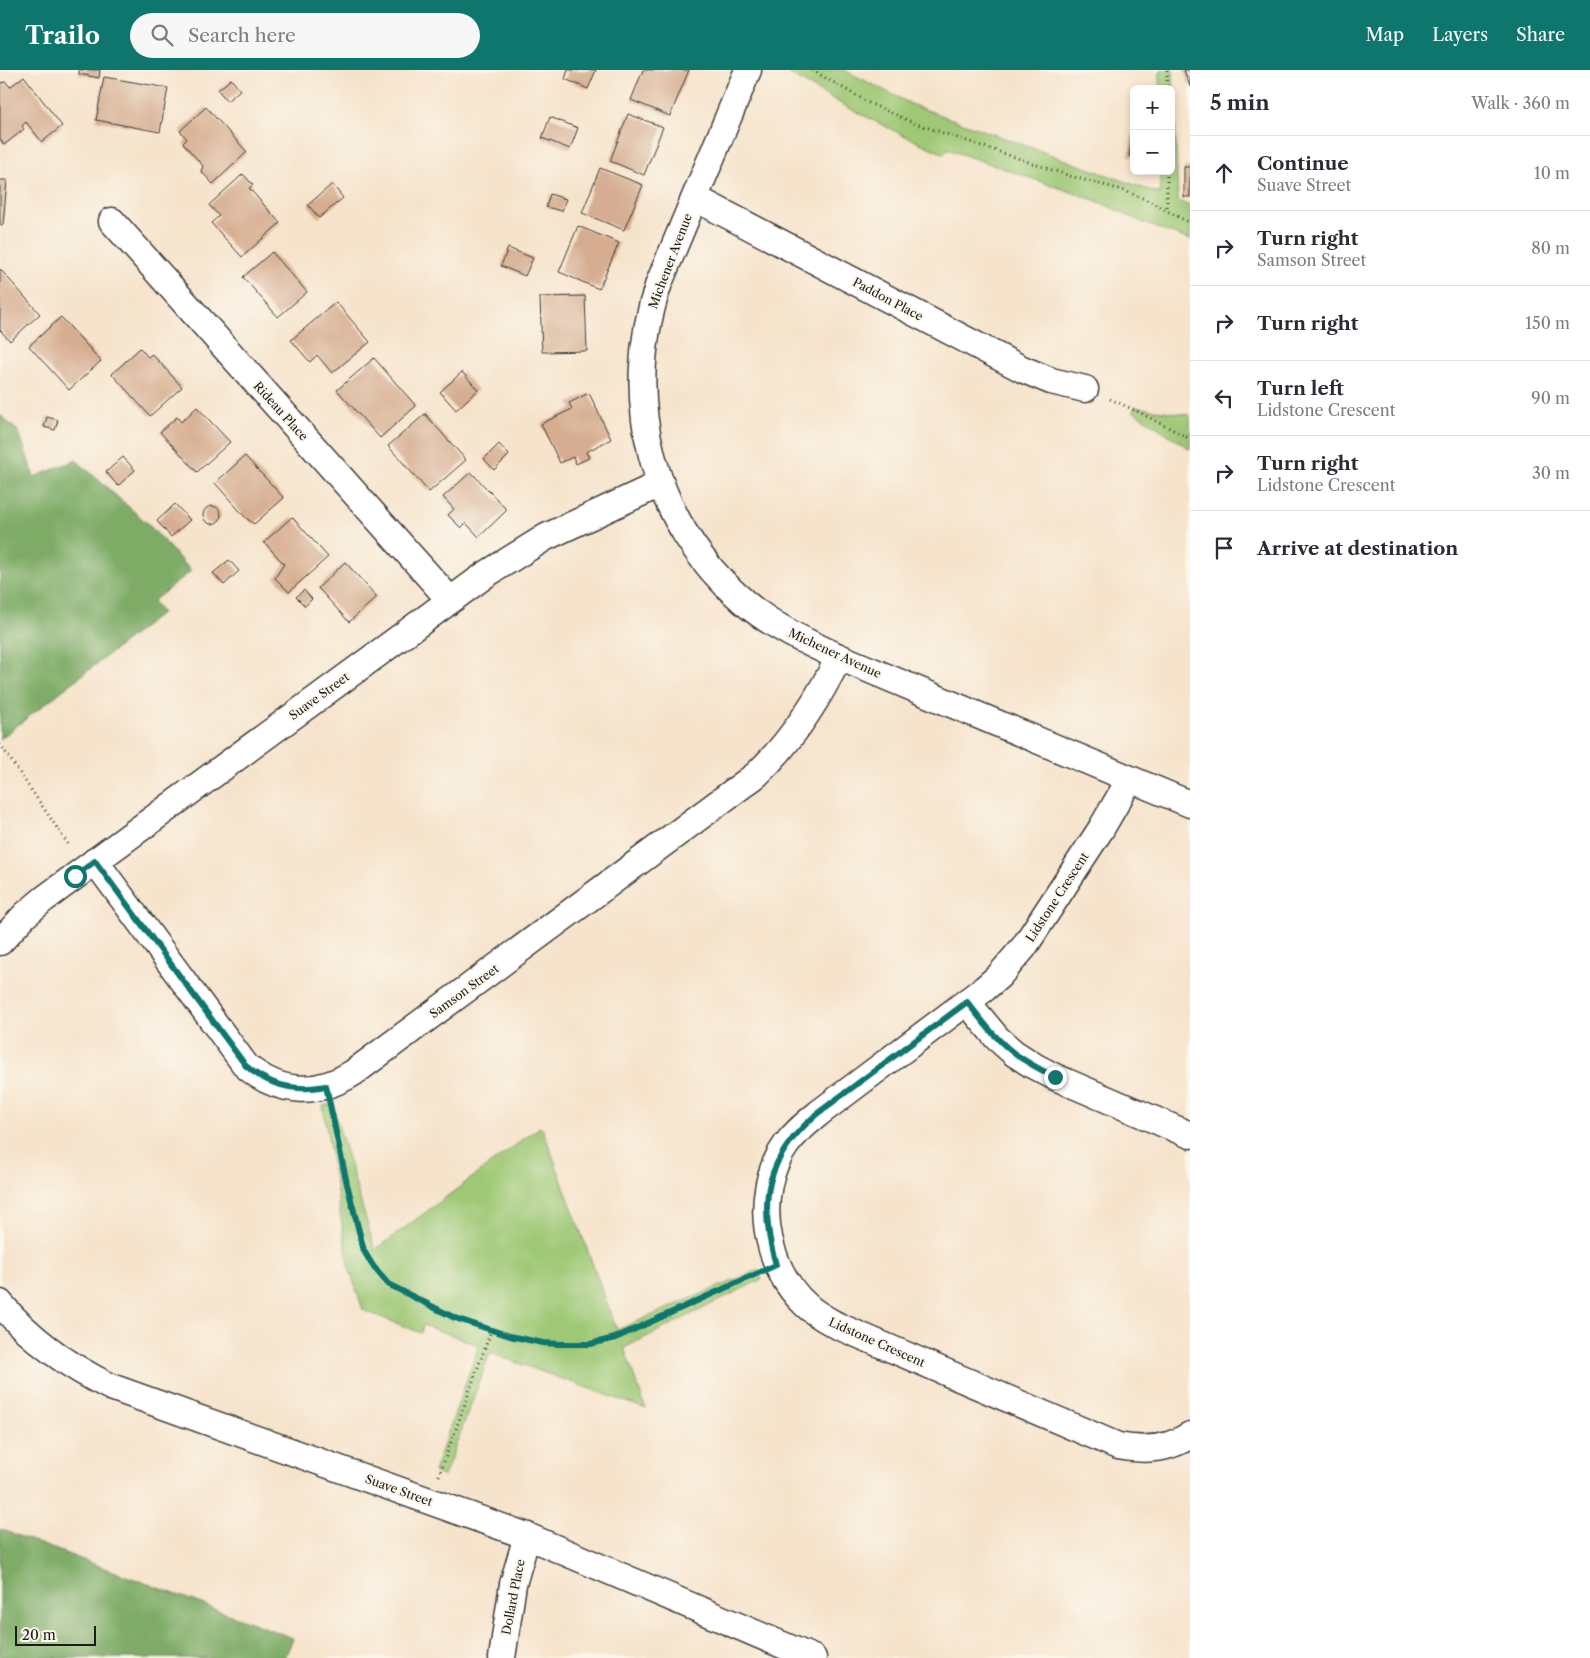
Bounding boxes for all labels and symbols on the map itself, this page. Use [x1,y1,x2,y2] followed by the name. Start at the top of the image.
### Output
[645,211,695,311] street label: Michener Avenue
[850,274,926,324] street label: Paddon Place
[251,378,312,444] street label: Rideau Place
[786,625,884,681] street label: Michener Avenue
[286,669,353,723] street label: Suave Street
[1022,849,1092,945] street label: Lidstone Crescent
[64,865,87,888] route start
[426,960,502,1021] street label: Samson Street
[1044,1066,1067,1089] route end
[827,1314,928,1370] street label: Lidstone Crescent
[363,1471,435,1509] street label: Suave Street
[498,1558,528,1636] street label: Dollard Place
[15,1623,96,1646] scale bar

